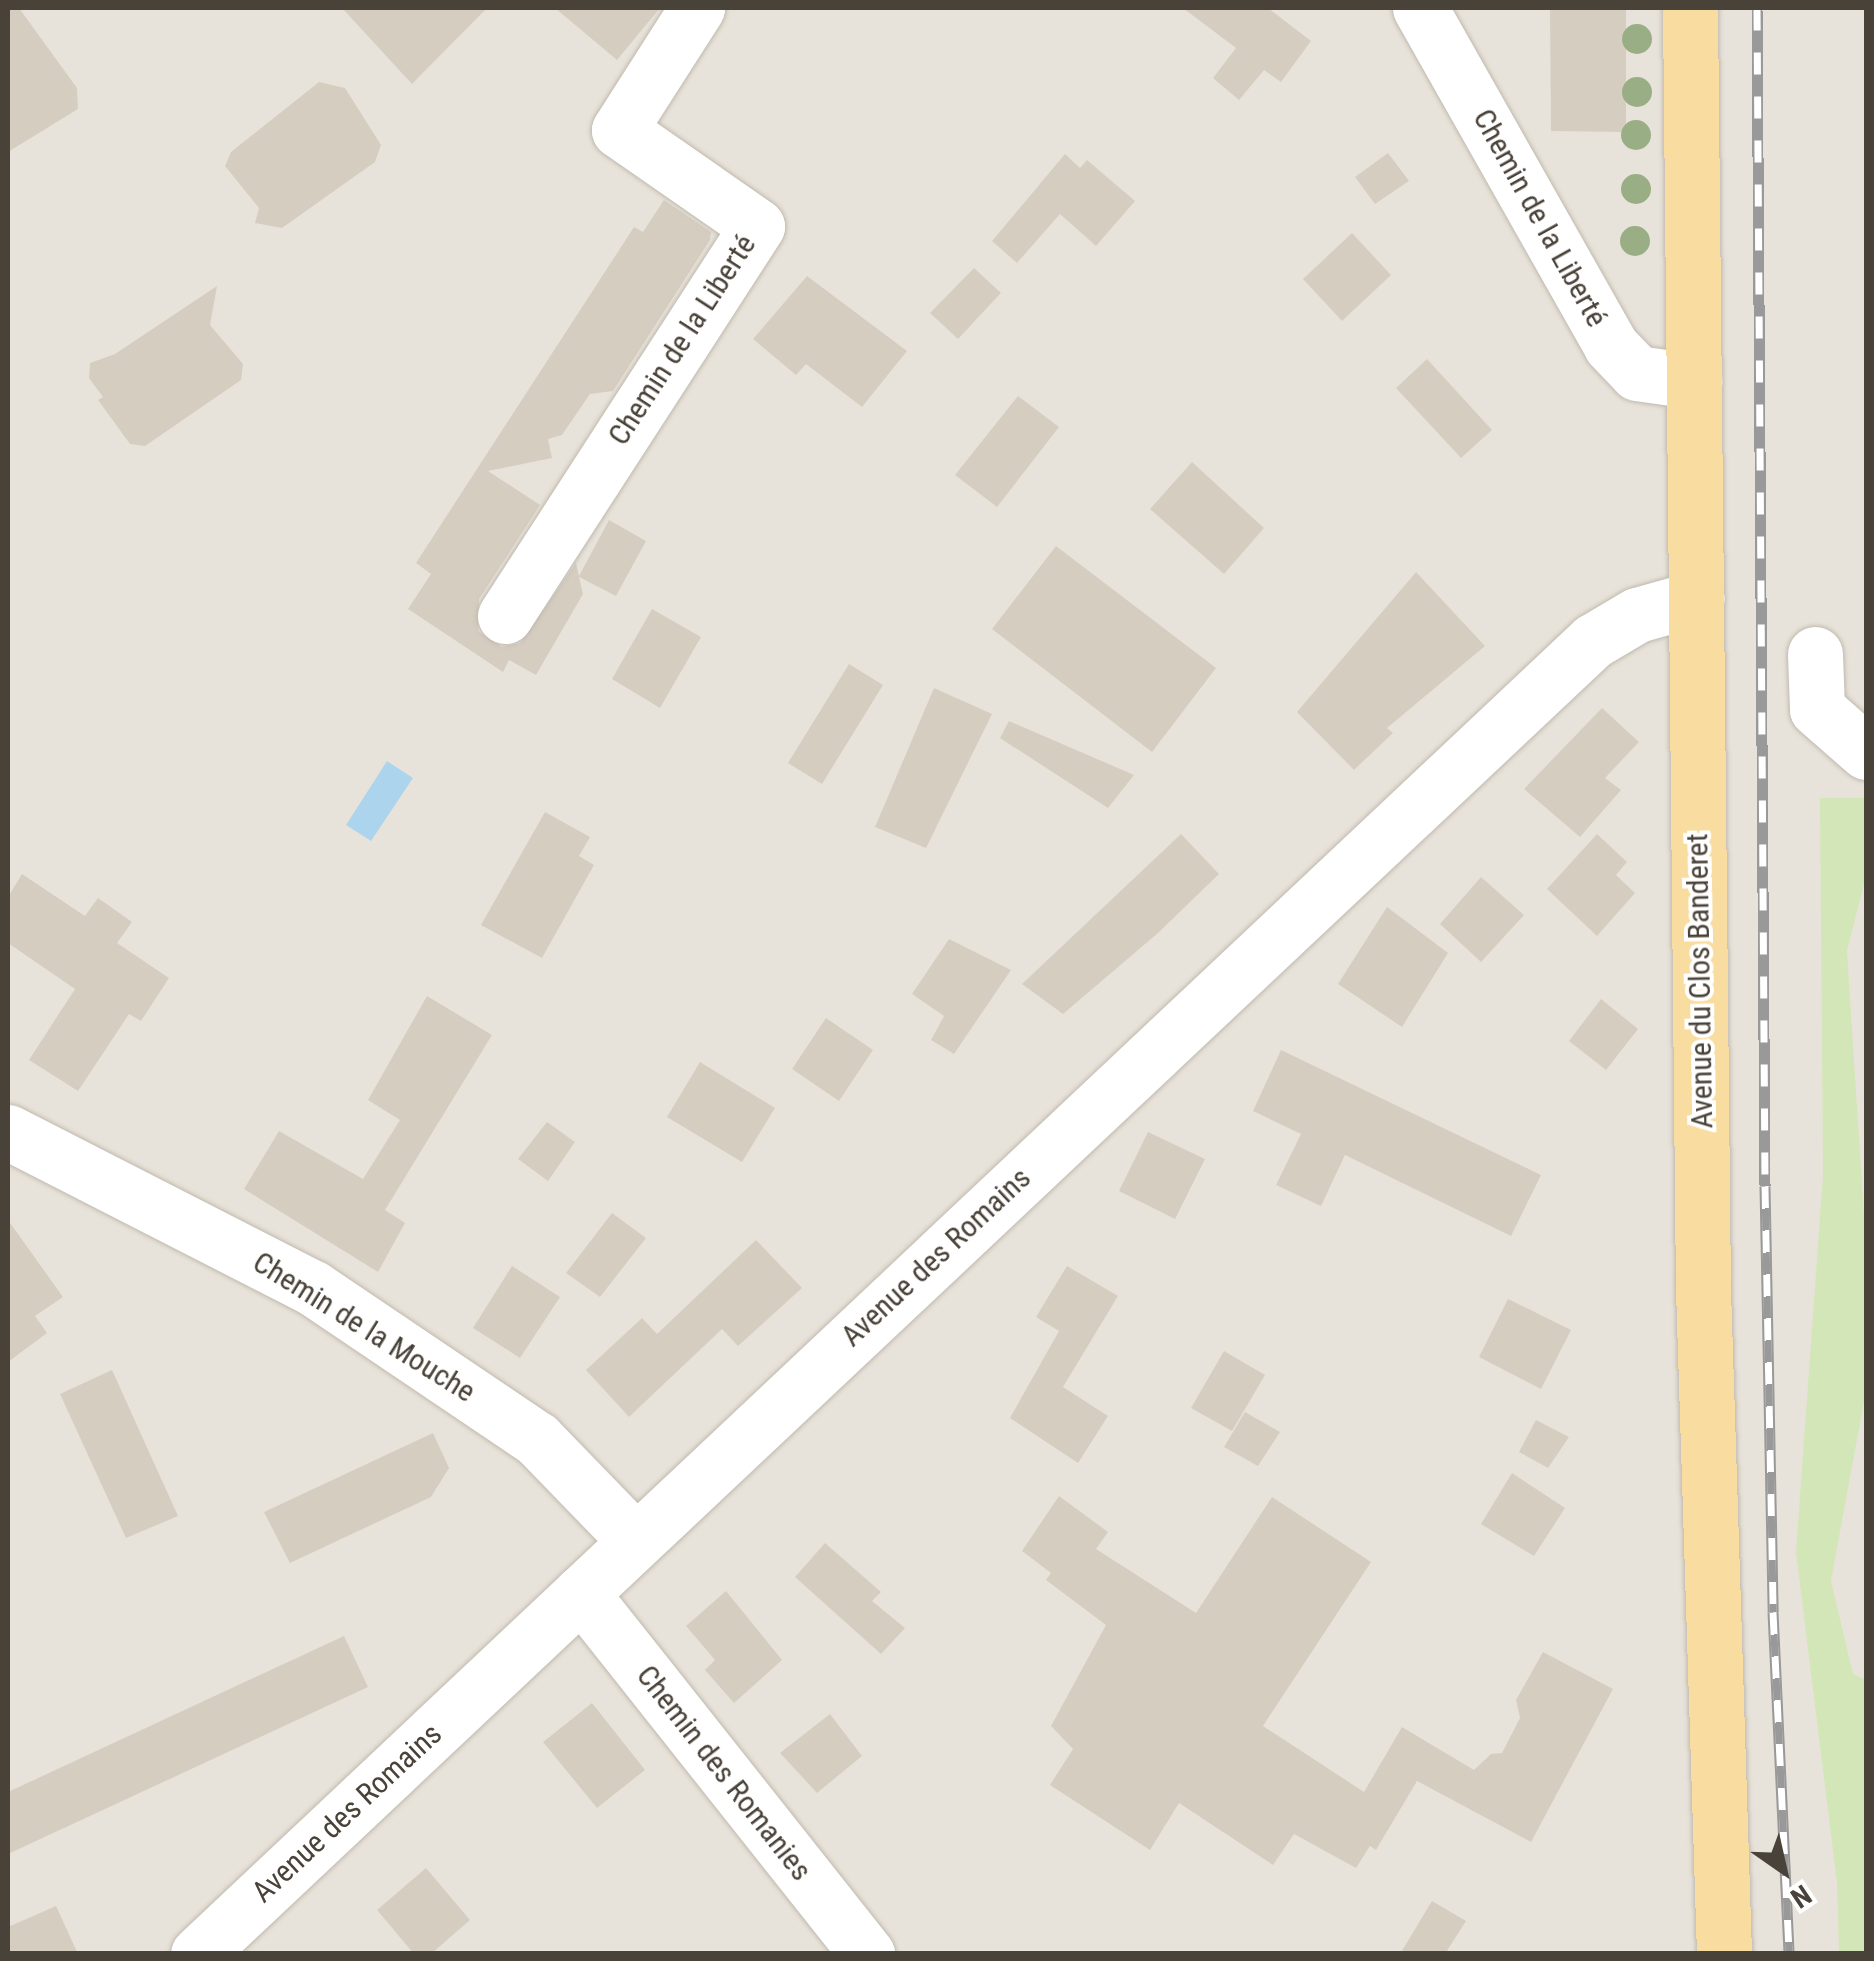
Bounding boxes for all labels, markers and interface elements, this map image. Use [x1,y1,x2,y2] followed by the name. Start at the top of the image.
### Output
[1465,103,1615,333] street label: Chemin de la Liberté
[601,228,763,452] street label: Chemin de la Liberté
[1679,833,1721,1129] street label: Avenue du Clos Banderet
[834,1160,1038,1354] street label: Avenue des Romains
[246,1244,482,1410] street label: Chemin de la Mouche
[629,1658,819,1888] street label: Chemin des Romanies
[245,1716,449,1910] street label: Avenue des Romains
[1734,1821,1834,1921] north arrow
[1785,1878,1817,1915] text: N

